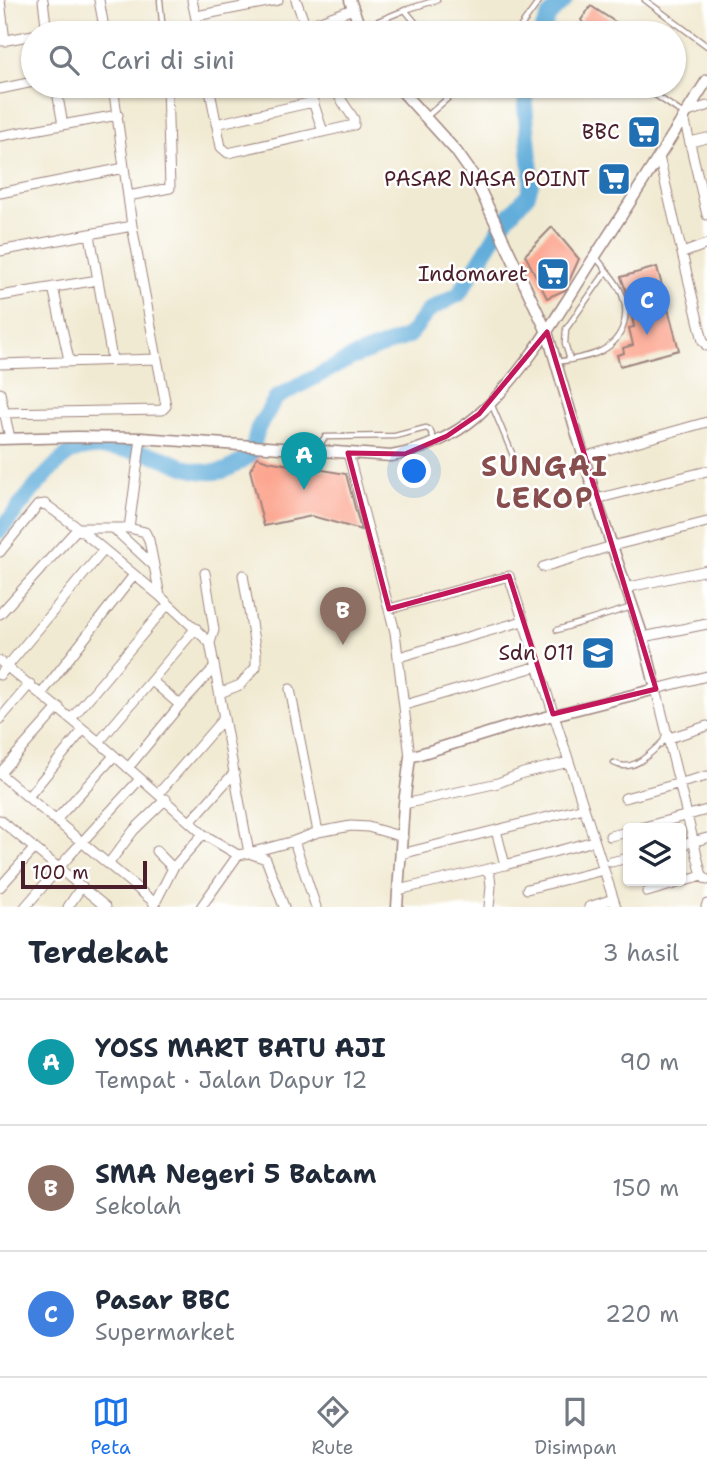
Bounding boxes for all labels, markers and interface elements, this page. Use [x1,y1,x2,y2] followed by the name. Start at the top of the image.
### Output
[21,21,686,98] search box
[45,41,83,79] icon: search
[101,42,235,77] text: Cari di sini
[625,113,663,151] supermarket icon: BBC
[582,118,620,146] place label: BBC
[595,160,633,198] supermarket icon: PASAR NASA POINT
[384,165,590,193] place label: PASAR NASA POINT
[534,255,572,293] supermarket icon: Indomaret
[418,260,528,288] place label: Indomaret
[624,277,670,335] pin: C
[281,432,327,490] pin: A
[481,447,609,517] district label: SUNGAI LEKOP
[397,454,431,488] your location
[320,587,366,645] pin: B
[579,634,617,672] school or university icon: Sdn 011
[499,639,574,667] place label: Sdn 011
[623,823,686,886] map controls
[623,823,686,886] button: layers
[21,858,147,890] scale bar
[32,860,89,885] text: 100 m
[28,932,168,973] text: Terdekat
[603,938,679,968] text: 3 hasil
[95,1030,386,1065] text: YOSS MART BATU AJI
[42,1047,60,1077] text: A
[619,1047,679,1077] text: 90 m
[95,1065,367,1095] text: Tempat · Jalan Dapur 12
[95,1156,377,1191] text: SMA Negeri 5 Batam
[44,1173,58,1203] text: B
[612,1173,679,1203] text: 150 m
[95,1191,182,1221] text: Sekolah
[95,1282,230,1317] text: Pasar BBC
[44,1299,58,1329] text: C
[605,1299,679,1329] text: 220 m
[95,1317,235,1347] text: Supermarket
[90,1393,131,1460] tab: Peta
[312,1393,354,1460] tab: Rute
[534,1393,617,1460] tab: Disimpan

